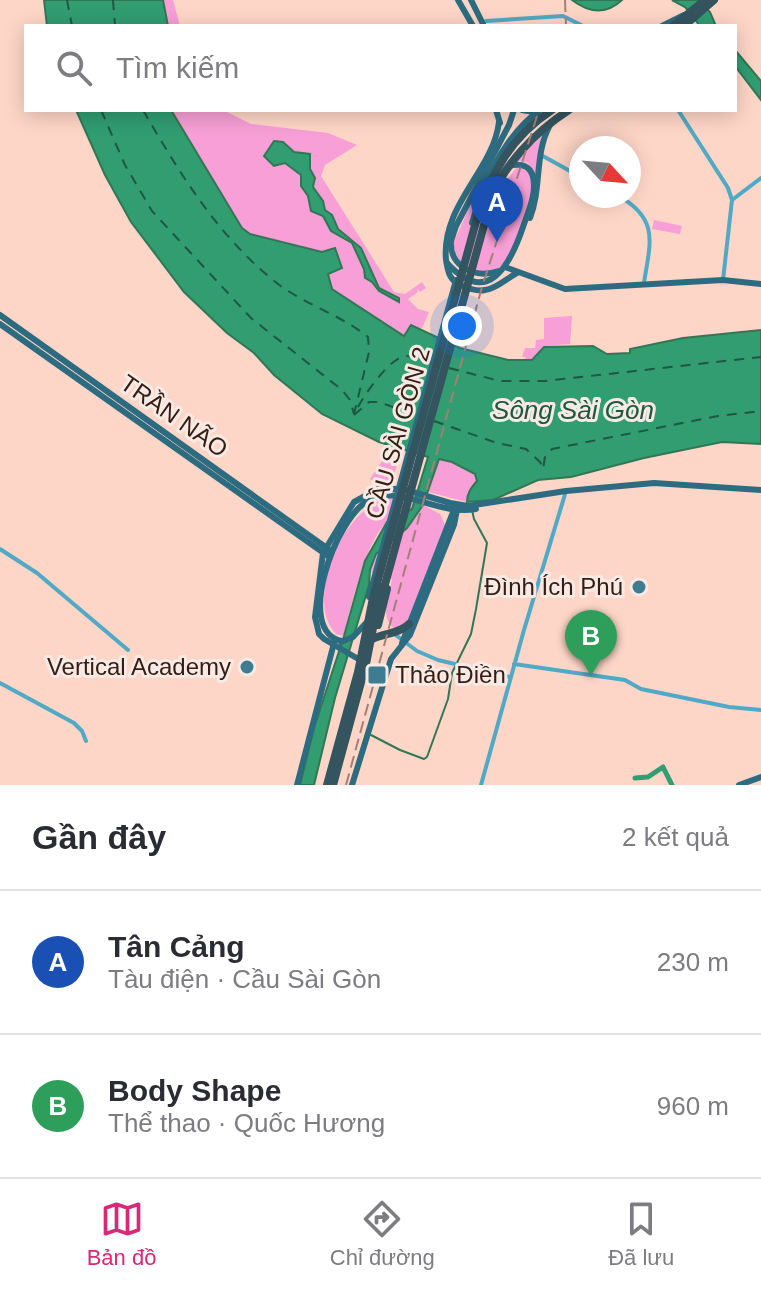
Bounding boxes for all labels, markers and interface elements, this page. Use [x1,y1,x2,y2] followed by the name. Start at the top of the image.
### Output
[24,24,737,112] search box
[52,46,96,90] icon: search
[116,51,239,84] text: Tìm kiếm
[569,136,641,208] north arrow
[471,176,523,242] pin: A
[442,306,482,346] your location
[360,344,435,522] street label: CẦU SÀI GÒN 2
[116,369,233,462] street label: TRẦN NÃO
[492,395,654,425] water label: Sông Sài Gòn
[484,573,623,600] place label: Đình Ích Phú
[630,578,648,596] marker: Đình Ích Phú
[565,610,617,676] pin: B
[47,653,231,680] place label: Vertical Academy
[238,658,256,676] marker: Vertical Academy
[395,661,506,688] place label: Thảo Điền
[366,664,388,686] marker: Thảo Điền
[32,818,166,856] text: Gần đây
[622,822,729,852] text: 2 kết quả
[108,930,245,963] text: Tân Cảng
[49,947,67,977] text: A
[657,947,729,977] text: 230 m
[108,964,381,994] text: Tàu điện · Cầu Sài Gòn
[108,1074,281,1107] text: Body Shape
[49,1091,67,1121] text: B
[657,1091,729,1121] text: 960 m
[108,1108,385,1138] text: Thể thao · Quốc Hương
[87,1197,156,1271] tab: Bản đồ
[330,1197,435,1271] tab: Chỉ đường
[608,1197,674,1271] tab: Đã lưu

